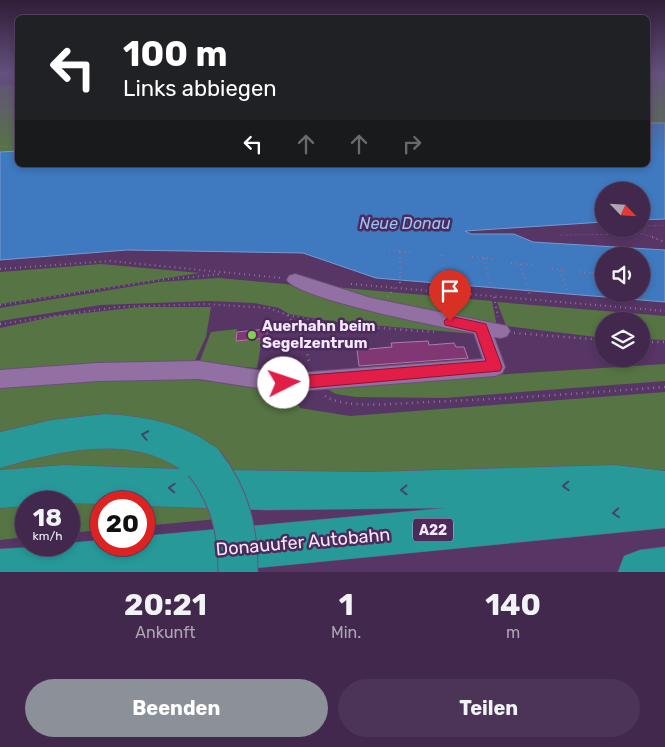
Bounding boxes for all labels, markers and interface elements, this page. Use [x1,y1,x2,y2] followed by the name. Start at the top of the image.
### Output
[123,33,228,75] text: 100 m
[40,35,105,100] icon: left
[123,75,277,102] text: Links abbiegen
[239,130,267,158] icon: left
[292,130,320,158] icon: ahead
[345,130,373,158] icon: ahead
[398,130,426,158] icon: right
[595,182,650,238] north arrow
[595,182,650,367] map controls
[359,214,451,233] water label: Neue Donau
[595,247,650,302] button: sound
[429,270,471,321] pin
[436,277,464,305] icon: arrive
[595,312,650,367] button: layers
[262,317,376,352] place label: Auerhahn beim Segelzentrum
[246,329,258,341] marker: Auerhahn beim Segelzentrum
[257,356,309,408] position arrow
[141,430,150,440] one-way arrow
[562,480,570,491] one-way arrow
[167,483,175,494] one-way arrow
[400,485,408,495] one-way arrow
[90,491,155,556] speed limit sign: 20
[33,503,62,532] text: 18
[612,507,620,518] one-way arrow
[413,518,453,542] road number: A22
[215,523,391,561] street label: Donauufer Autobahn
[33,529,62,543] text: km/h
[124,587,207,623] text: 20:21
[339,587,354,623] text: 1
[485,587,541,623] text: 140
[135,623,196,642] text: Ankunft
[331,623,361,642] text: Min.
[506,623,520,642] text: m
[25,679,328,737] button: Beenden
[338,679,640,737] button: Teilen

